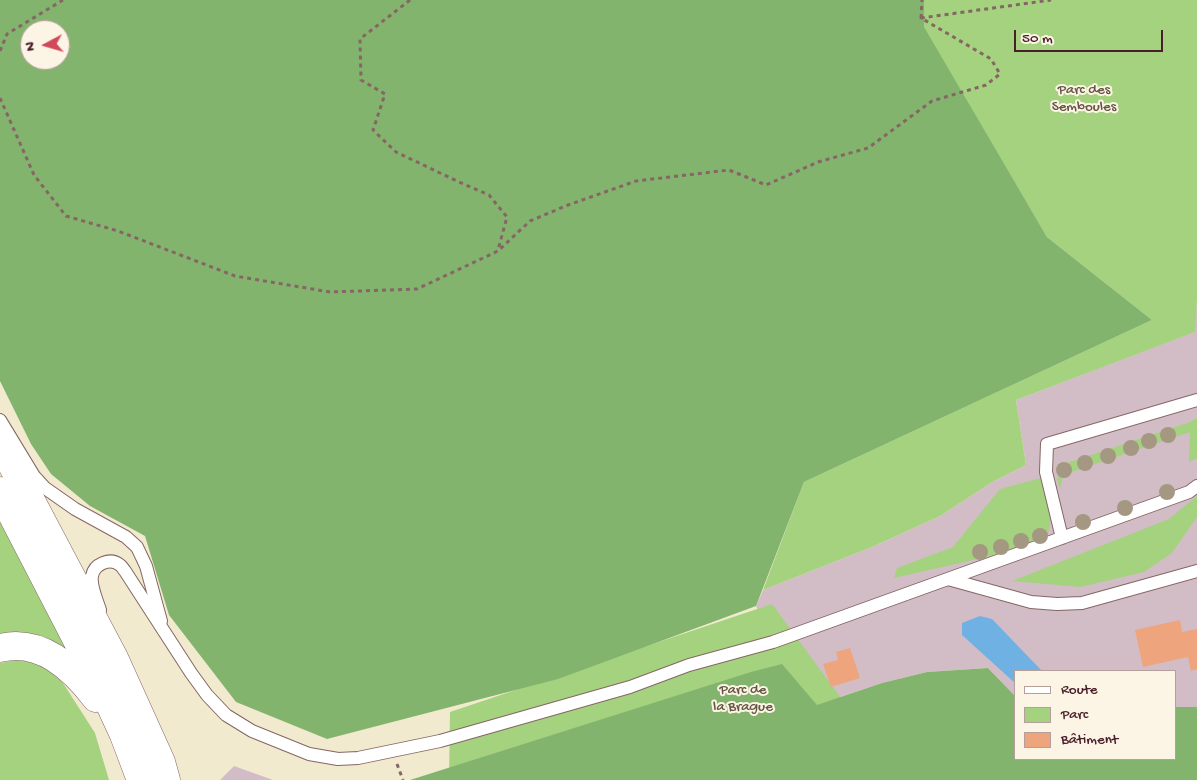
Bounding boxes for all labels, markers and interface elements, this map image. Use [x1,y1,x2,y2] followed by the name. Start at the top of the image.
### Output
[20,20,70,70] north arrow
[1017,20,1166,52] scale bar
[1022,30,1053,48] text: 50 m
[22,41,40,52] text: N
[1052,82,1116,117] park label: Parc des Semboules
[1014,670,1177,760] legend
[1061,681,1098,699] text: Route
[713,682,773,717] park label: Parc de la Brague
[1061,706,1088,724] text: Parc
[1061,731,1118,749] text: Bâtiment

